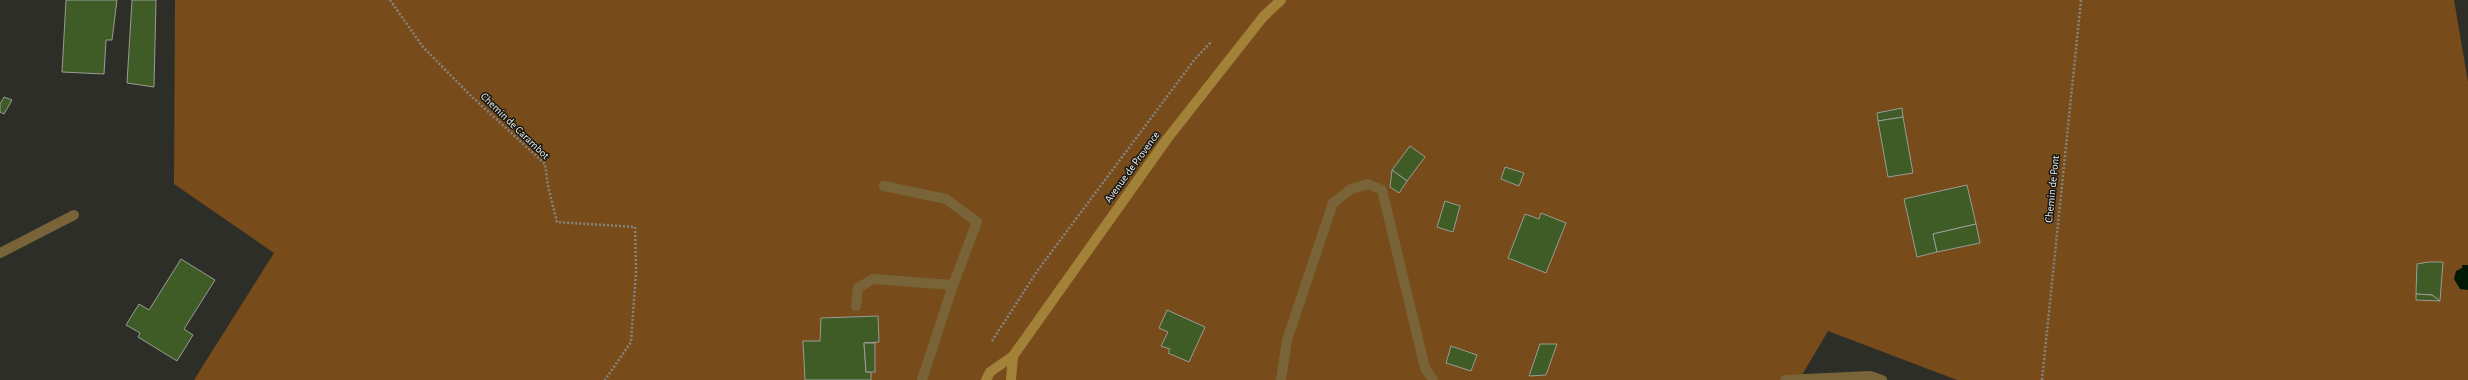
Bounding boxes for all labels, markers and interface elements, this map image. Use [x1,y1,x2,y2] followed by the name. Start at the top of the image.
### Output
[479,91,552,162] street label: Chemin de Carambot
[1102,129,1162,205] street label: Avenue de Provence
[2043,154,2061,223] street label: Chemin de Pont

